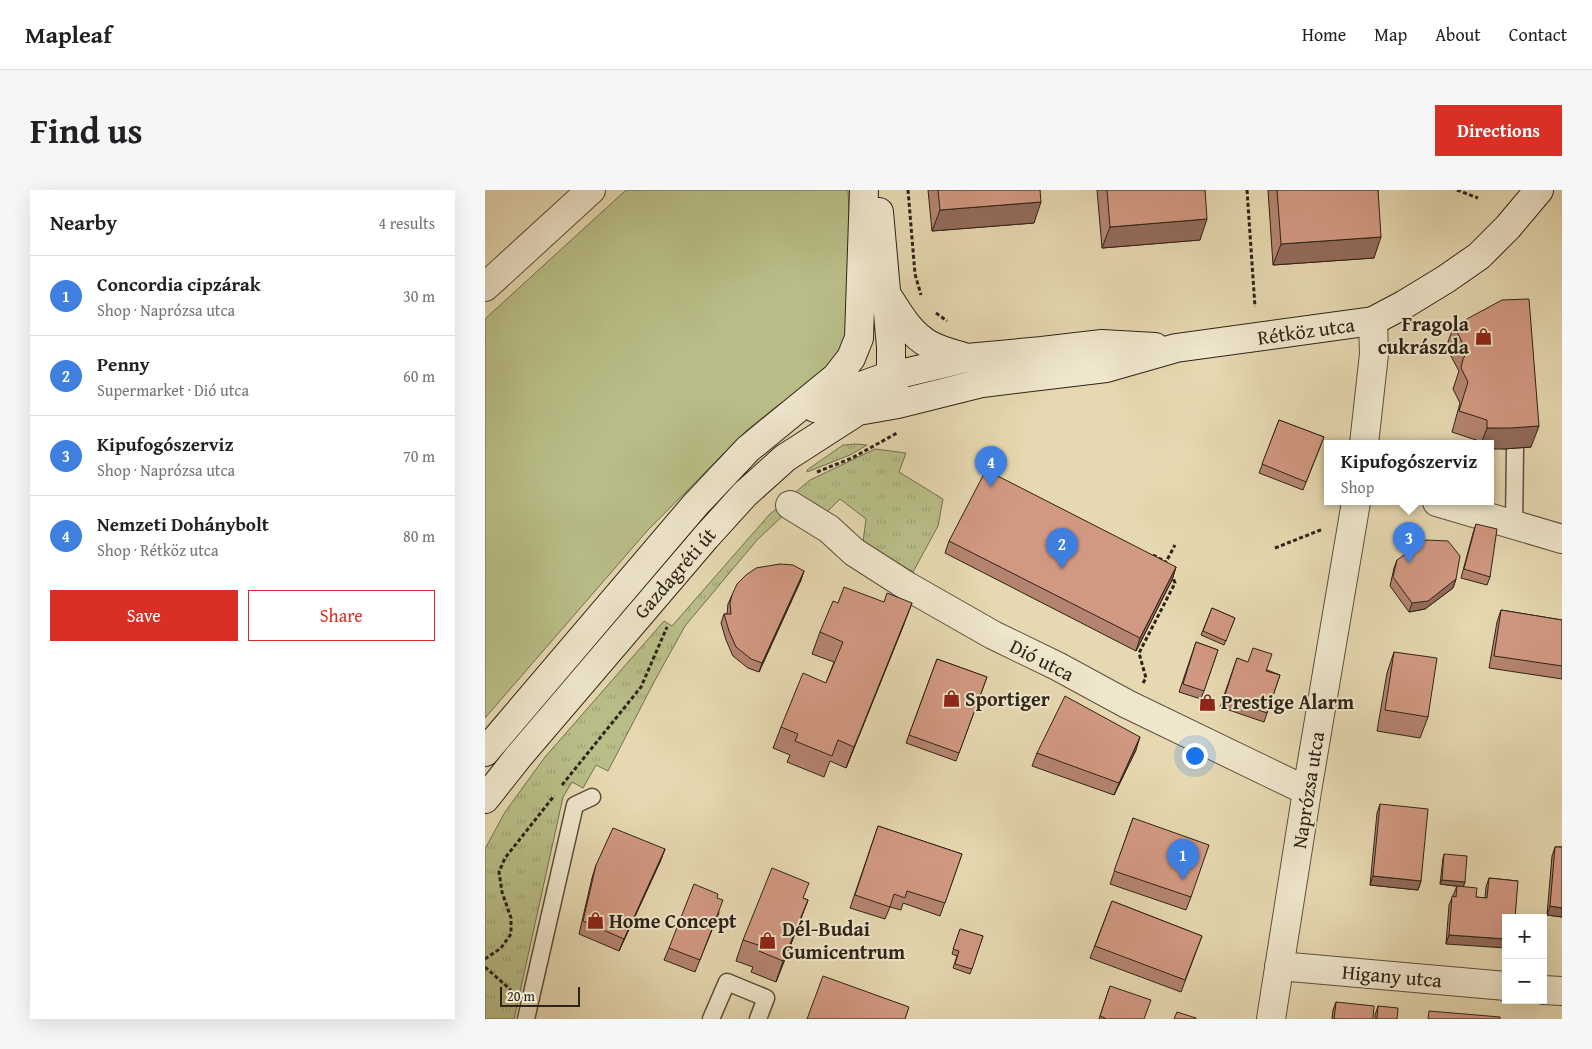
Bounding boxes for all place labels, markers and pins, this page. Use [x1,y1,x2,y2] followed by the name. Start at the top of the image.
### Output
[1378,309,1470,361] place label: Fragola cukrászda
[1473,326,1493,346] shop icon: Fragola cukrászda
[975,446,1007,487] pin: 4
[1393,522,1425,563] pin: 3
[1046,528,1078,569] pin: 2
[965,684,1050,713] place label: Sportiger
[1221,687,1354,716] place label: Prestige Alarm
[941,689,961,709] shop icon: Sportiger
[1197,692,1217,712] shop icon: Prestige Alarm
[1167,839,1199,880] pin: 1
[609,906,737,935] place label: Home Concept
[585,911,605,931] shop icon: Home Concept
[782,914,905,966] place label: Dél-Budai Gumicentrum
[758,931,778,951] shop icon: Dél-Budai Gumicentrum

